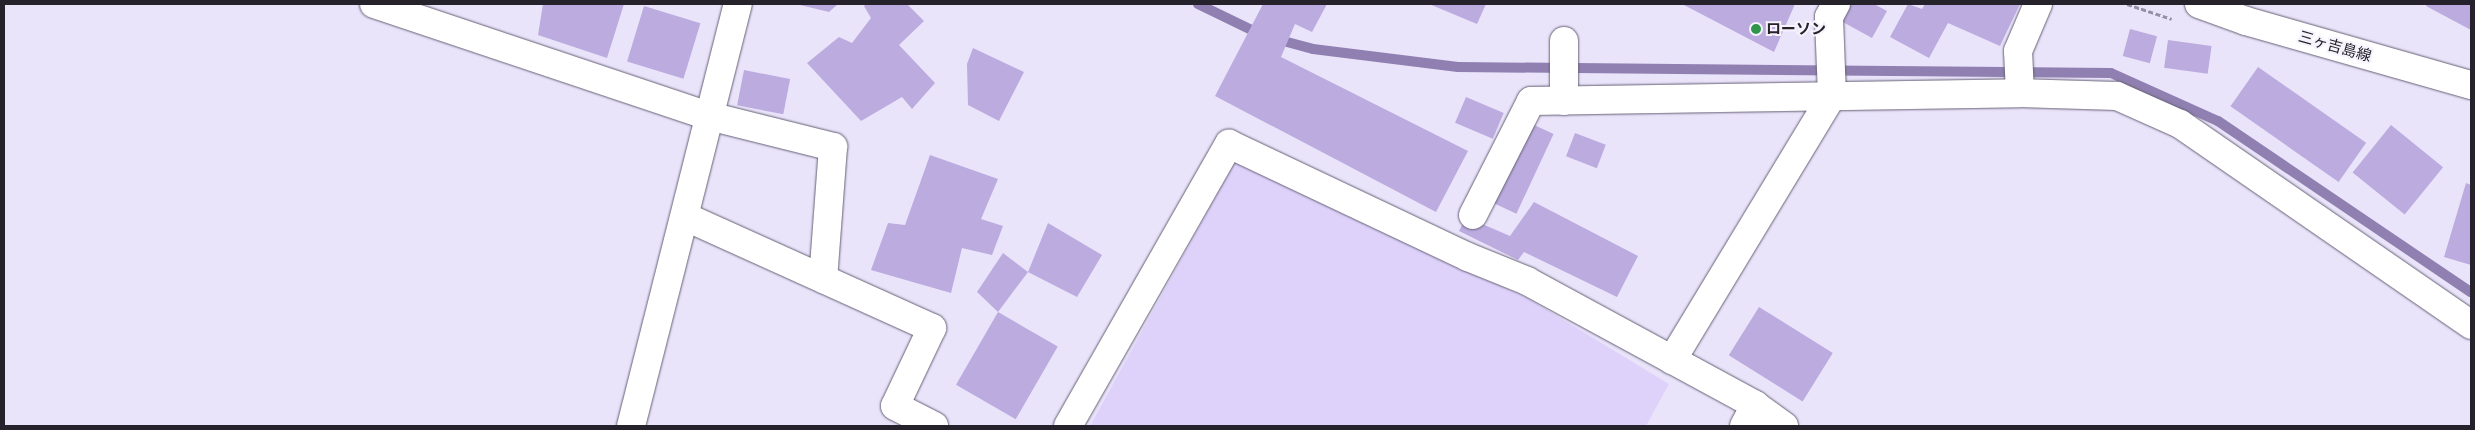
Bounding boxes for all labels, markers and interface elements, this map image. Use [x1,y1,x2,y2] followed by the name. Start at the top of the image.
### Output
[1766,20,1826,38] place label: ローソン
[1750,23,1762,35] marker: ローソン
[2296,27,2374,65] street label: 三ヶ吉島線

